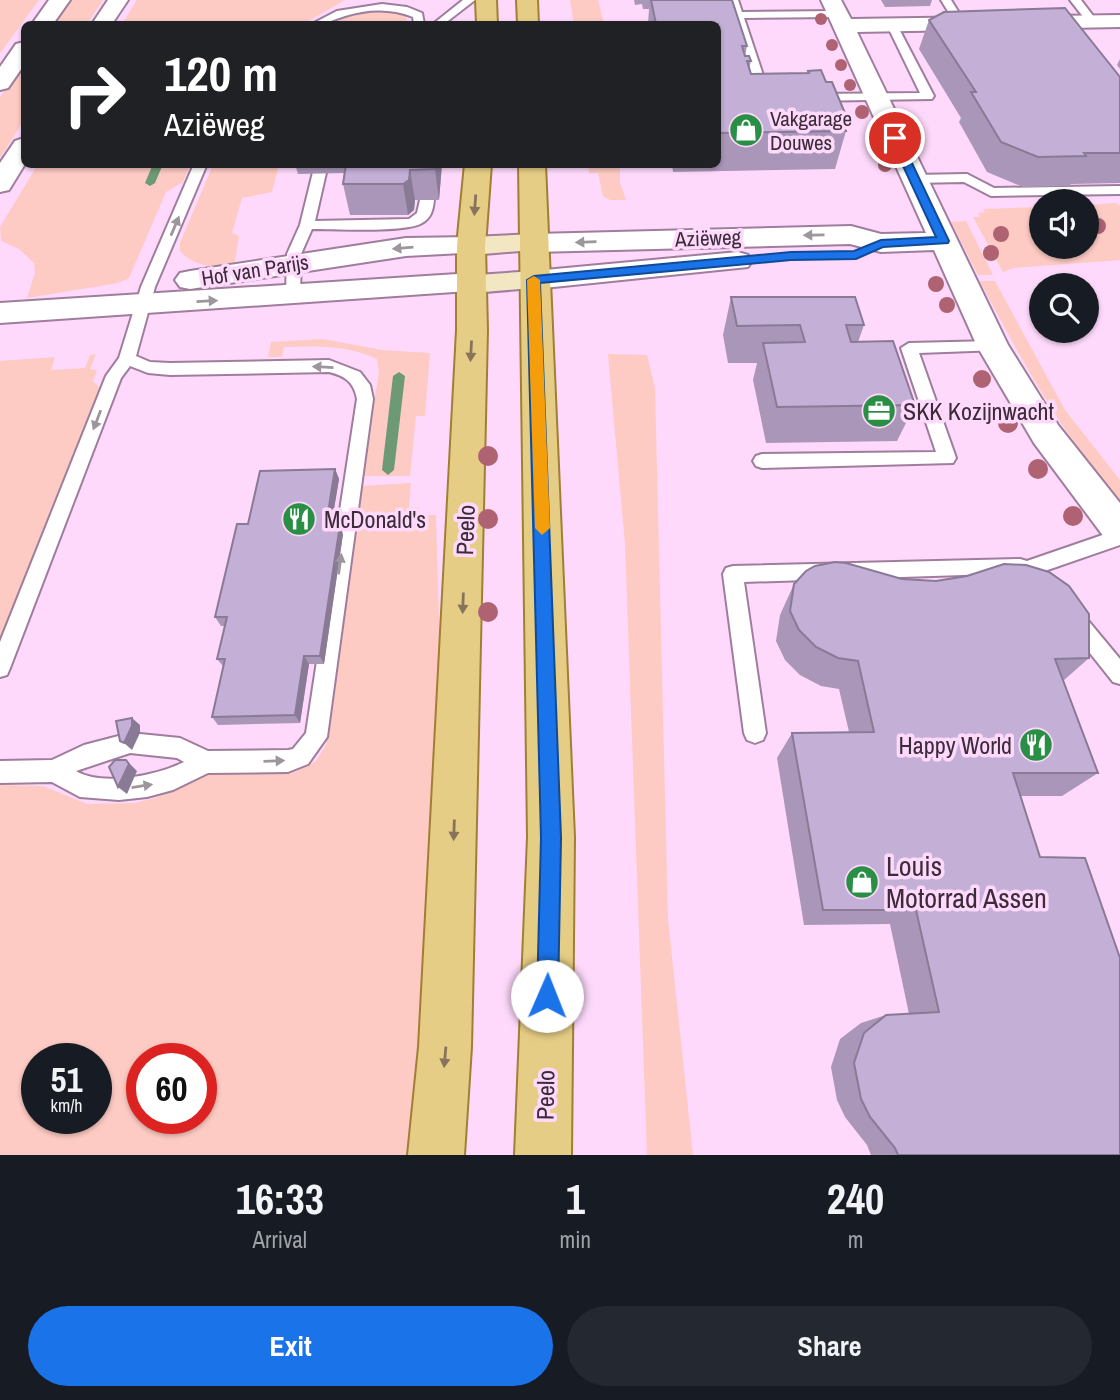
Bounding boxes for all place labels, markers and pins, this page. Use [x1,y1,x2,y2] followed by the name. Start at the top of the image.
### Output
[770,104,852,157] place label: Vakgarage Douwes
[865,108,925,168] pin
[727,111,765,149] shop icon: Vakgarage Douwes
[860,392,898,430] office icon: SKK Kozijnwacht
[903,395,1054,427] place label: SKK Kozijnwacht
[280,500,318,538] restaurant icon: McDonald's
[324,503,426,535] place label: McDonald's
[1017,726,1055,764] restaurant icon: Happy World
[899,729,1012,761] place label: Happy World
[886,847,1047,917] place label: Louis Motorrad Assen
[843,863,881,901] shop icon: Louis Motorrad Assen

